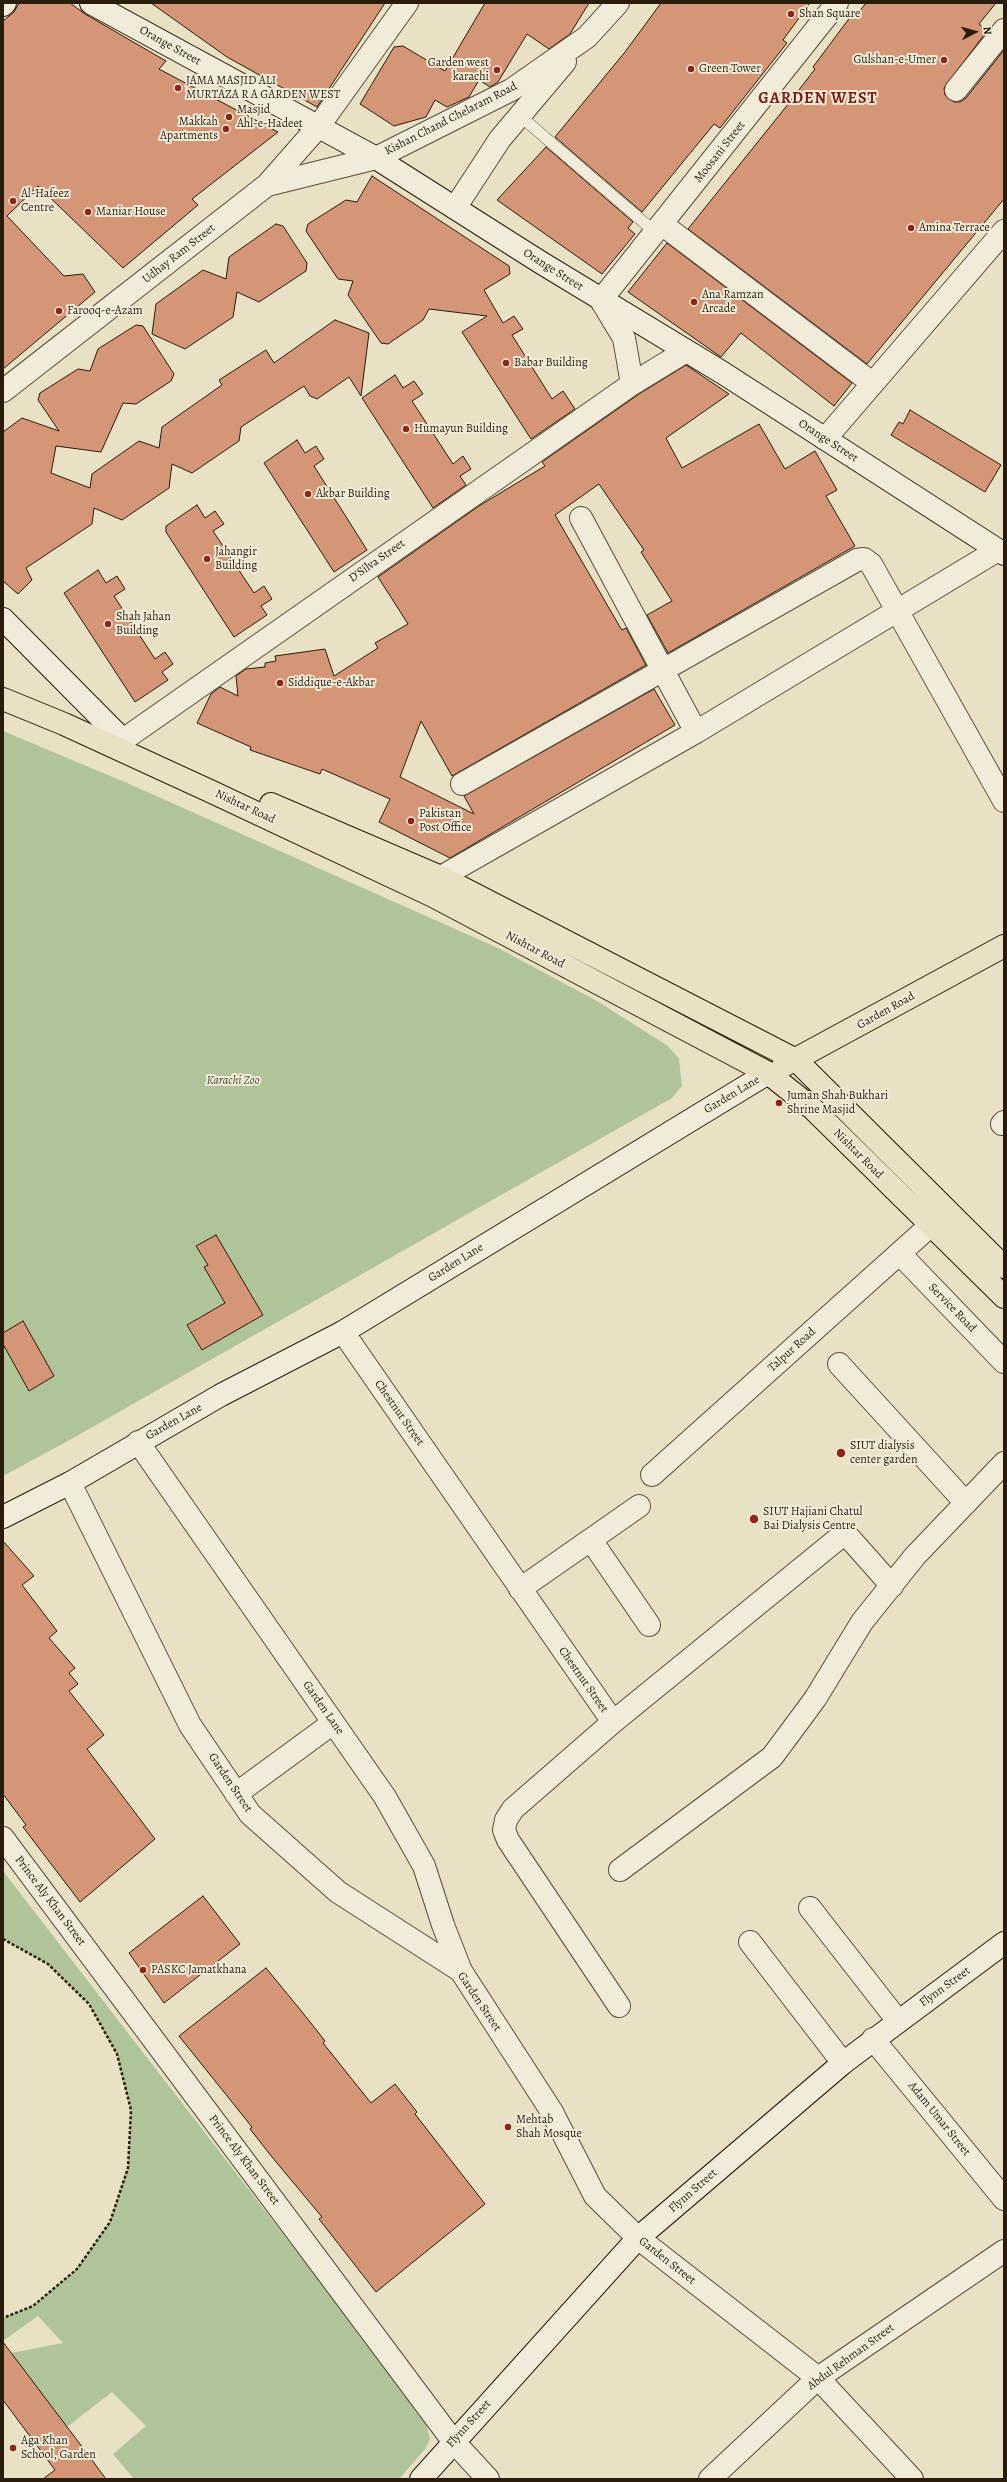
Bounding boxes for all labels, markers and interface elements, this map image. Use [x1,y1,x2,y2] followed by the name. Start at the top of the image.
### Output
[799,7,860,21] place label: Shan Square
[786,9,796,19] marker: Shan Square
[955,12,995,52] north arrow
[137,23,203,69] street label: Orange Street
[980,26,995,35] text: N
[853,53,936,67] place label: Gulshan-e-Umer
[939,55,949,65] marker: Gulshan-e-Umer
[428,56,489,84] place label: Garden west karachi
[699,62,761,76] place label: Green Tower
[686,64,696,74] marker: Green Tower
[492,65,502,75] marker: Garden west karachi
[186,74,340,102] place label: JAMA MASJID ALI MURTAZA R A GARDEN WEST
[382,79,520,159] street label: Kishan Chand Chelaram Road
[173,83,183,93] marker: JAMA MASJID ALI MURTAZA R A GARDEN WEST
[758,89,878,109] district label: GARDEN WEST
[237,103,303,131] place label: Masjid Ahl-e-Hadeet
[224,112,234,122] marker: Masjid Ahl-e-Hadeet
[160,115,218,143] place label: Makkah Apartments
[692,118,748,186] street label: Moosani Street
[221,124,231,134] marker: Makkah Apartments
[21,187,69,215] place label: Al-Hafeez Centre
[8,196,18,206] marker: Al-Hafeez Centre
[96,205,166,219] place label: Maniar House
[83,207,93,217] marker: Maniar House
[140,221,218,287] street label: Udhay Ram Street
[919,221,990,235] place label: Amina Terrace
[906,223,916,233] marker: Amina Terrace
[520,246,586,294] street label: Orange Street
[702,288,764,316] place label: Ana Ramzan Arcade
[689,297,699,307] marker: Ana Ramzan Arcade
[67,304,143,318] place label: Farooq-e-Azam
[54,306,64,316] marker: Farooq-e-Azam
[514,356,588,370] place label: Babar Building
[501,358,511,368] marker: Babar Building
[795,416,861,466] street label: Orange Street
[414,422,508,436] place label: Humayun Building
[401,424,411,434] marker: Humayun Building
[316,487,390,501] place label: Akbar Building
[303,489,313,499] marker: Akbar Building
[346,536,408,586] street label: D'Silva Street
[215,545,257,573] place label: Jahangir Building
[202,554,212,564] marker: Jahangir Building
[116,610,171,638] place label: Shah Jahan Building
[103,619,113,629] marker: Shah Jahan Building
[288,676,375,690] place label: Siddique-e-Akbar
[275,678,285,688] marker: Siddique-e-Akbar
[213,787,277,827] street label: Nishtar Road
[419,807,471,835] place label: Pakistan Post Office
[406,816,416,826] marker: Pakistan Post Office
[503,928,567,972] street label: Nishtar Road
[855,989,917,1033] street label: Garden Road
[702,1073,762,1117] street label: Garden Lane
[206,1074,260,1088] park label: Karachi Zoo
[787,1089,888,1117] place label: Juman Shah Bukhari Shrine Masjid
[774,1098,784,1108] marker: Juman Shah Bukhari Shrine Masjid
[830,1126,886,1182] street label: Nishtar Road
[426,1240,486,1286] street label: Garden Lane
[925,1280,979,1336] street label: Service Road
[765,1325,819,1375] street label: Talpur Road
[371,1377,427,1449] street label: Chestnut Street
[143,1401,205,1443] street label: Garden Lane
[850,1439,917,1467] place label: SIUT dialysis center garden
[835,1447,847,1459] marker: SIUT dialysis center garden
[763,1505,862,1533] place label: SIUT Hajiani Chatul Bai Dialysis Centre
[748,1513,760,1525] marker: SIUT Hajiani Chatul Bai Dialysis Centre
[555,1644,611,1716] street label: Chestnut Street
[299,1678,347,1738] street label: Garden Lane
[205,1751,255,1815] street label: Garden Street
[11,1853,89,1949] street label: Prince Aly Khan Street
[151,1963,247,1977] place label: PASKC Jamatkhana
[917,1964,973,2010] street label: Flynn Street
[138,1965,148,1975] marker: PASKC Jamatkhana
[454,1970,504,2034] street label: Garden Street
[905,2079,973,2159] street label: Adam Umar Street
[205,2112,283,2208] street label: Prince Aly Khan Street
[516,2113,582,2141] place label: Mehtab Shah Mosque
[503,2122,513,2132] marker: Mehtab Shah Mosque
[666,2166,720,2216] street label: Flynn Street
[636,2234,698,2288] street label: Garden Street
[805,2321,897,2393] street label: Abdul Rehman Street
[444,2397,494,2451] street label: Flynn Street
[21,2434,96,2462] place label: Aga Khan School, Garden
[8,2443,18,2453] marker: Aga Khan School, Garden

